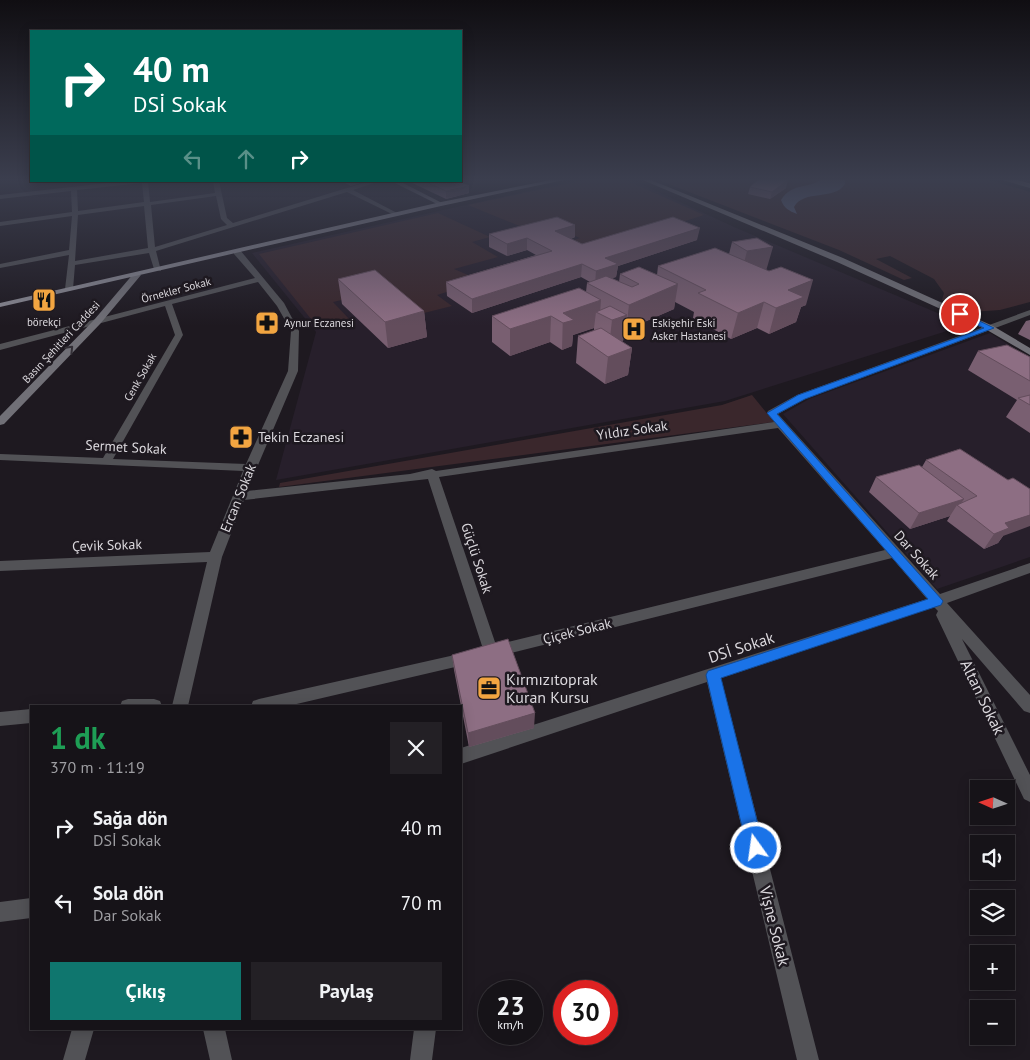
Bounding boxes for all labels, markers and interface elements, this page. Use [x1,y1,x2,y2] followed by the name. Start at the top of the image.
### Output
[133,46,210,92] text: 40 m
[50,50,115,115] icon: right
[133,90,227,118] text: DSİ Sokak
[179,145,207,173] icon: left
[232,145,260,173] icon: ahead
[285,145,313,173] icon: right
[140,274,213,306] street label: Örnekler Sokak
[31,287,57,313] restaurant icon: börekçi
[939,293,981,335] pin
[19,298,103,386] street label: Basın Şehitleri Caddesi
[946,300,974,328] icon: arrive
[254,310,280,336] pharmacy icon: Aynur Eczanesi
[27,315,61,329] place label: börekçi
[284,316,354,330] place label: Aynur Eczanesi
[621,316,647,342] hospital icon: Eskişehir Eski Asker Hastanesi
[652,316,726,343] place label: Eskişehir Eski Asker Hastanesi
[65,346,74,355] one-way arrow
[121,350,160,403] street label: Cenk Sokak
[595,416,669,444] street label: Yıldız Sokak
[228,424,254,450] pharmacy icon: Tekin Eczanesi
[258,428,344,446] place label: Tekin Eczanesi
[85,436,167,458] street label: Sermet Sokak
[216,461,260,535] street label: Ercan Sokak
[457,520,497,596] street label: Güçlü Sokak
[890,527,944,583] street label: Dar Sokak
[72,535,143,555] street label: Çevik Sokak
[541,614,614,648] street label: Çiçek Sokak
[705,627,777,667] street label: DSİ Sokak
[956,656,1010,738] street label: Altan Sokak
[506,669,598,707] place label: Kırmızıtoprak Kuran Kursu
[476,675,502,701] office icon: Kırmızıtoprak Kuran Kursu
[50,718,106,757] text: 1 dk
[390,722,442,774] button: close
[50,757,145,777] text: 370 m · 11:19
[970,780,1015,825] north arrow
[970,780,1015,1045] map controls
[93,806,168,830] text: Sağa dön
[50,814,78,842] icon: right
[401,816,442,840] text: 40 m
[729,821,781,873] position arrow
[93,830,161,850] text: DSİ Sokak
[970,835,1015,880] button: sound
[93,881,164,905] text: Sola dön
[755,883,795,968] street label: Vişne Sokak
[50,889,78,917] icon: left
[970,890,1015,935] button: layers
[401,891,442,915] text: 70 m
[93,905,161,925] text: Dar Sokak
[970,945,1015,990] button: +
[50,962,241,1020] button: Çıkış
[251,962,442,1020] button: Paylaş
[553,980,618,1045] speed limit sign: 30
[496,990,525,1022] text: 23
[970,1000,1015,1045] button: −
[497,1017,524,1032] text: km/h

